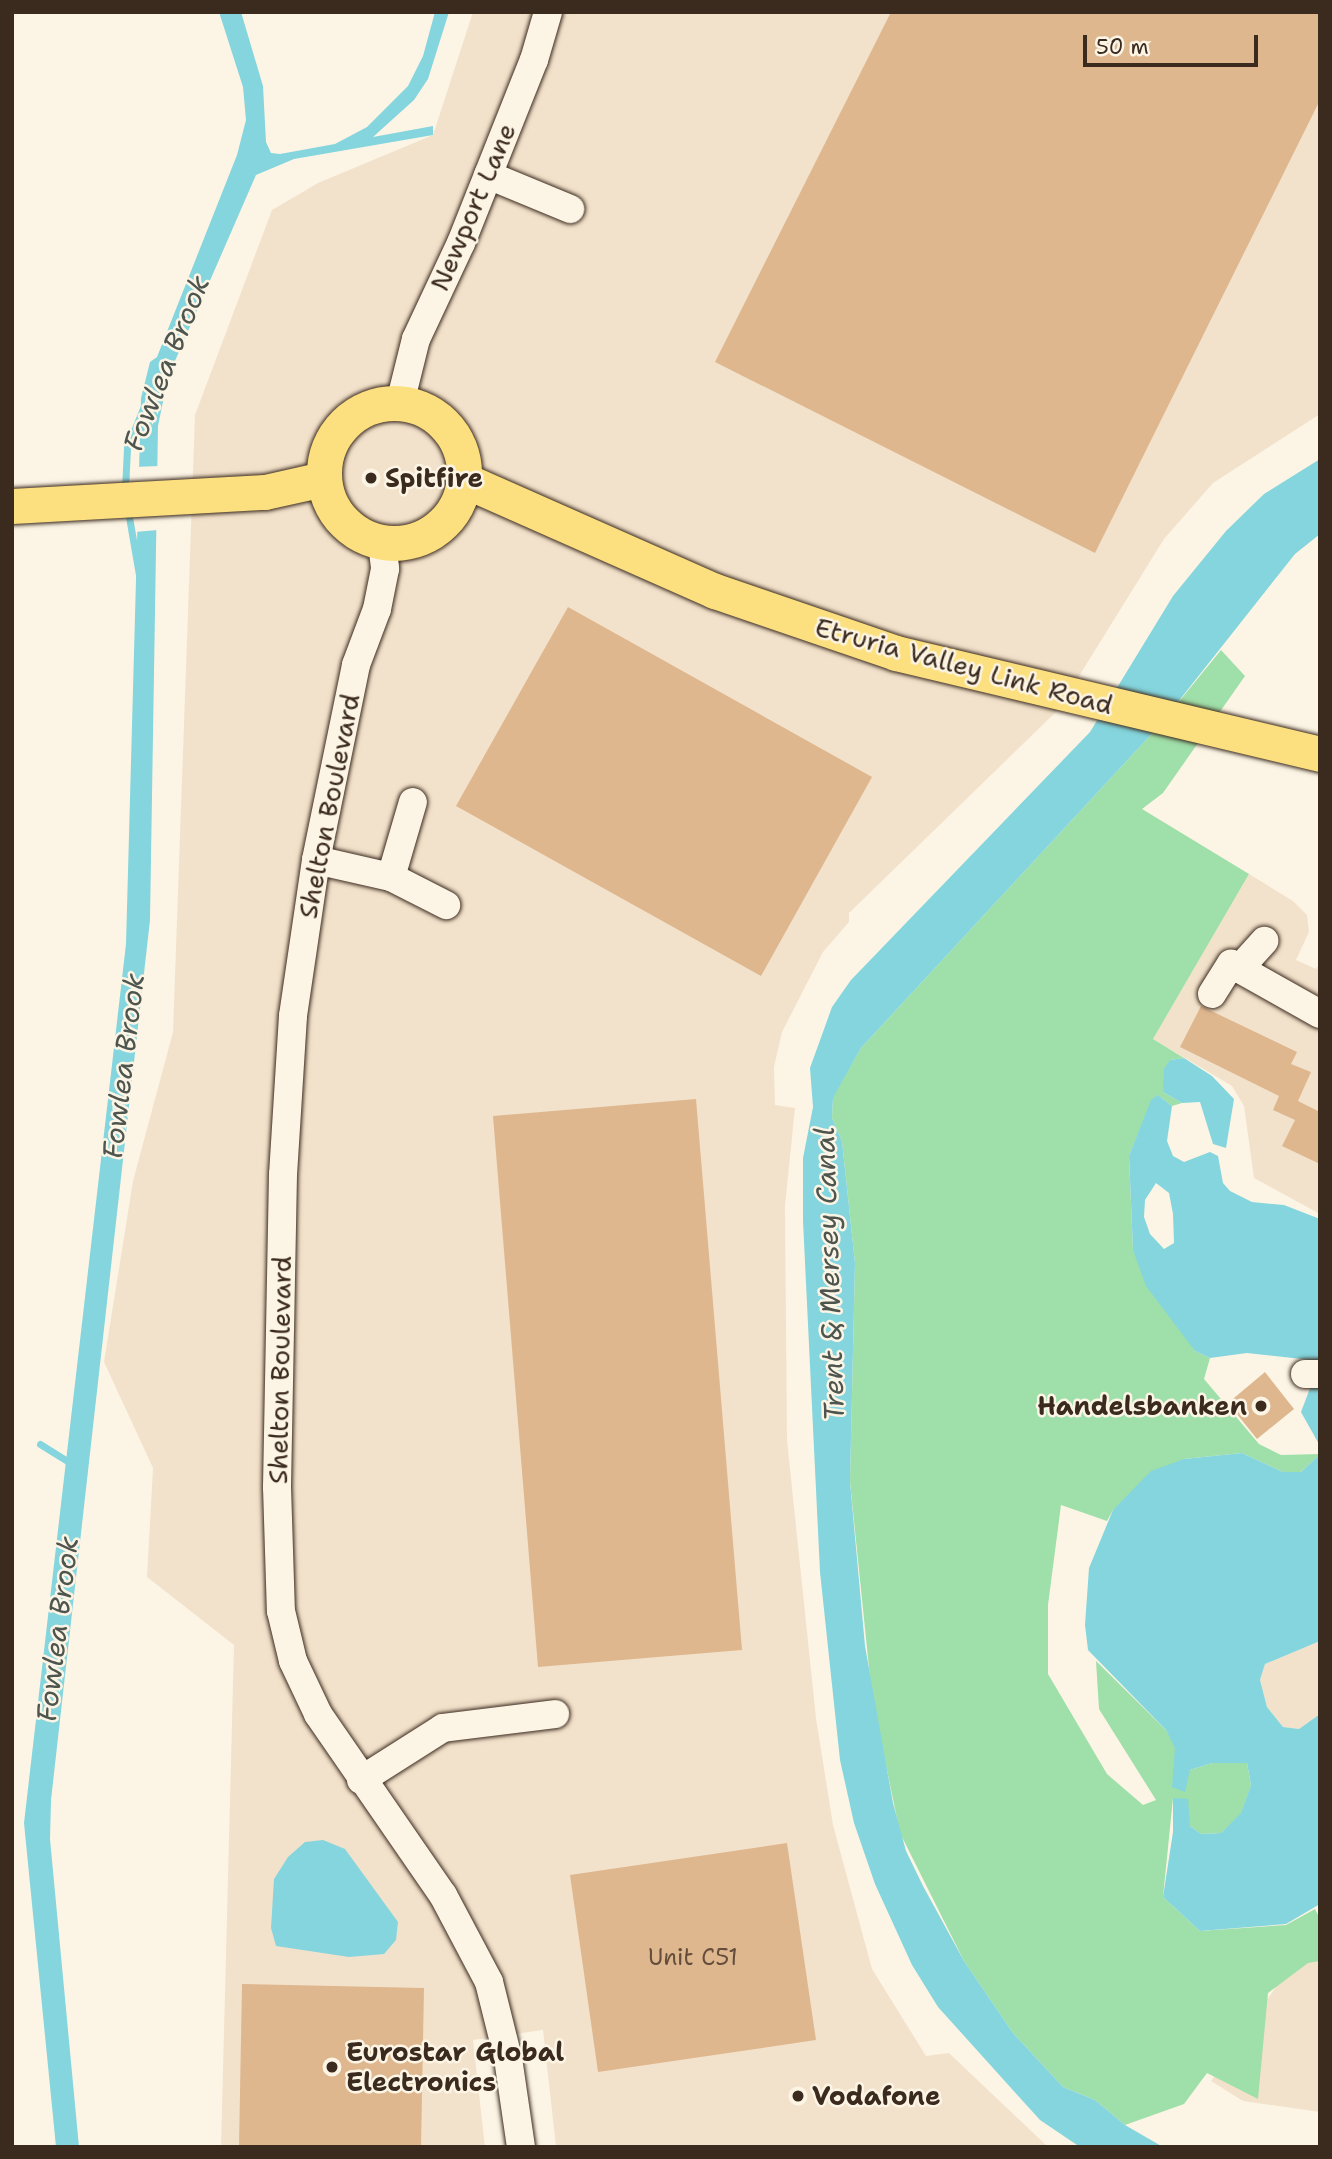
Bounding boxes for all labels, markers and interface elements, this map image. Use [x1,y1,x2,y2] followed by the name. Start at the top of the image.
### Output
[1087,21,1262,65] scale bar
[1096,33,1149,61] text: 50 m
[424,119,522,295] street label: Newport Lane
[115,270,217,456] water label: Fowlea Brook
[385,462,483,494] place label: Spitfire
[363,470,379,486] marker: Spitfire
[812,611,1116,721] street label: Etruria Valley Link Road
[292,691,366,921] street label: Shelton Boulevard
[95,971,151,1161] water label: Fowlea Brook
[807,1126,851,1422] water label: Trent & Mersey Canal
[262,1256,298,1484] street label: Shelton Boulevard
[1037,1390,1247,1422] place label: Handelsbanken
[1253,1398,1269,1414] marker: Handelsbanken
[29,1534,85,1724] water label: Fowlea Brook
[648,1943,738,1971] house number: Unit C51
[346,2036,564,2098] place label: Eurostar Global Electronics
[324,2059,340,2075] marker: Eurostar Global Electronics
[812,2080,940,2112] place label: Vodafone
[790,2088,806,2104] marker: Vodafone

